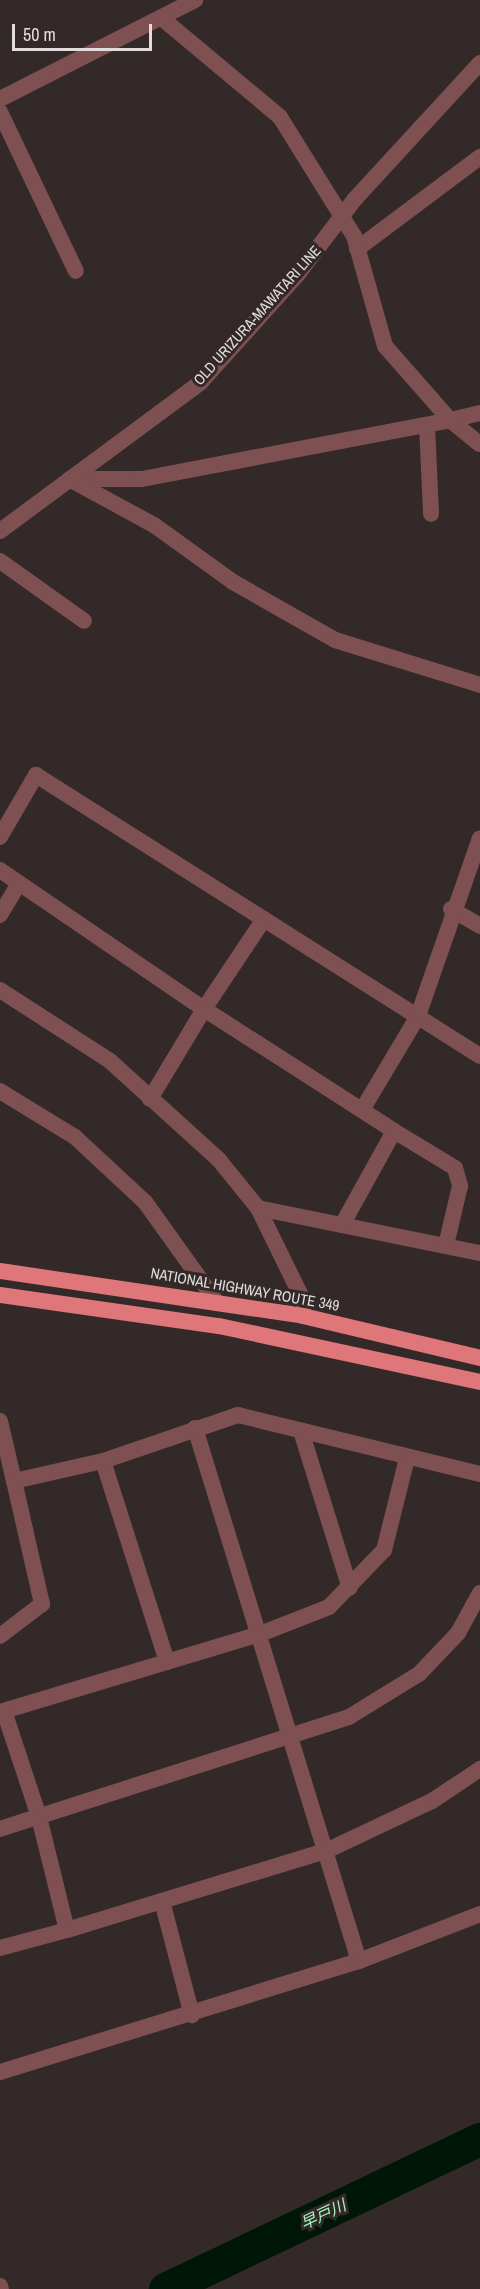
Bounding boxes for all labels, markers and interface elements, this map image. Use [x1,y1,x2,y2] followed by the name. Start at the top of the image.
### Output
[15,12,154,50] scale bar
[23,22,56,47] text: 50 m
[189,241,325,389] street label: OLD URIZURA-MAWATARI LINE
[149,1263,341,1315] street label: NATIONAL HIGHWAY ROUTE 349
[297,2195,349,2233] water label: 早戸川

